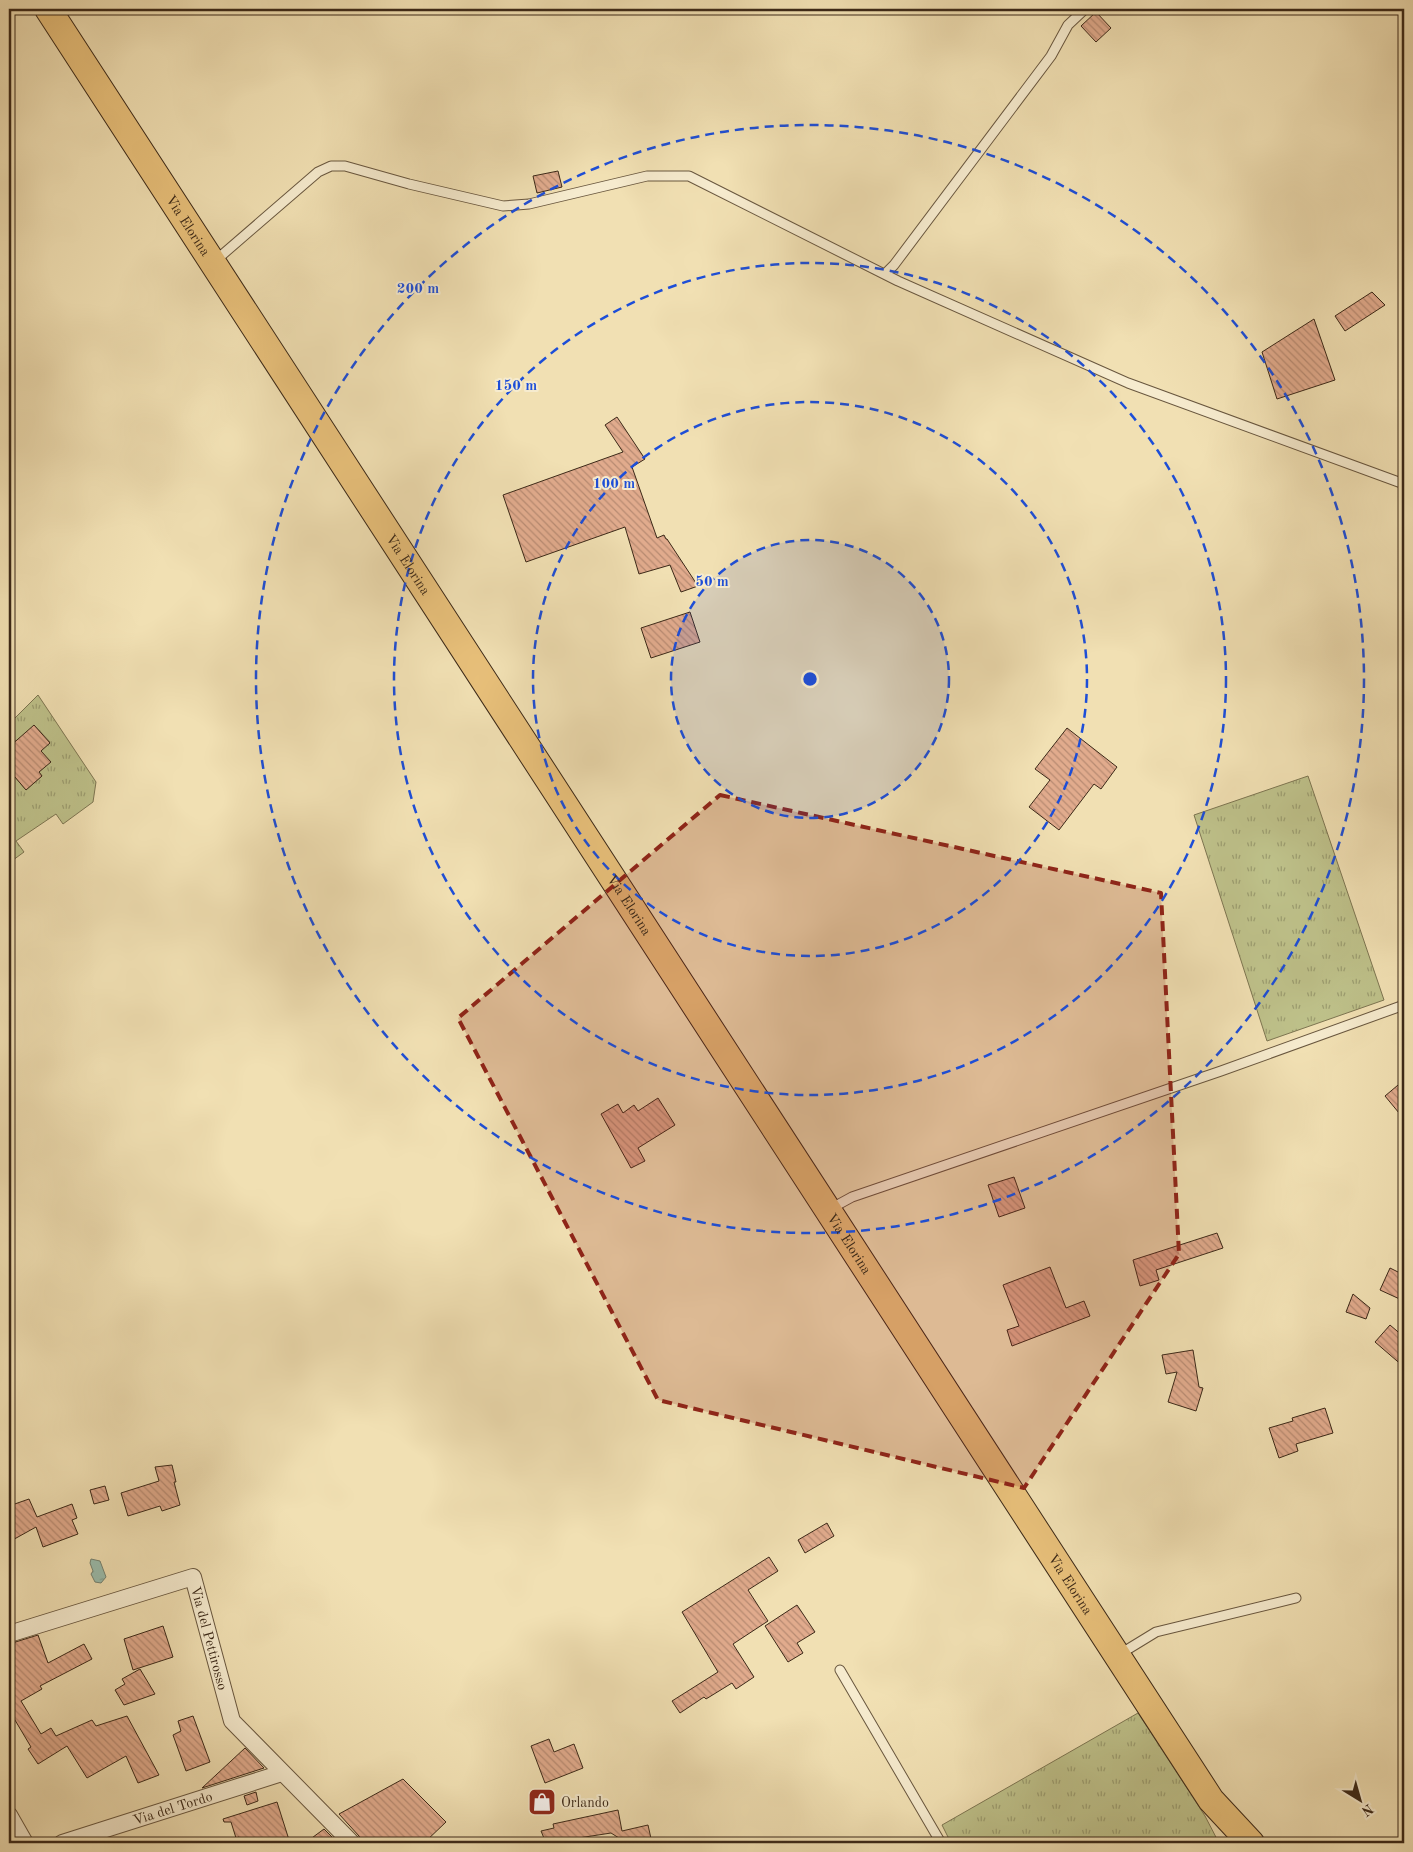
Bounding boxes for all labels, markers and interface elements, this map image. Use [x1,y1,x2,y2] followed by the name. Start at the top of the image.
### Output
[163,193,212,259] street label: Via Elorina
[397,282,439,297] text: 200 m
[495,379,537,394] text: 150 m
[593,477,635,492] text: 100 m
[383,532,432,598] street label: Via Elorina
[695,575,729,590] text: 50 m
[801,670,819,688] centre of rings
[604,872,654,938] street label: Via Elorina
[824,1211,874,1277] street label: Via Elorina
[1045,1552,1095,1618] street label: Via Elorina
[188,1585,229,1692] street label: Via del Pettirosso
[1336,1774,1386,1824] north arrow
[527,1787,557,1817] shop icon: Orlando
[132,1790,214,1828] street label: Via del Tordo
[561,1796,609,1810] place label: Orlando
[1358,1801,1376,1819] text: N

